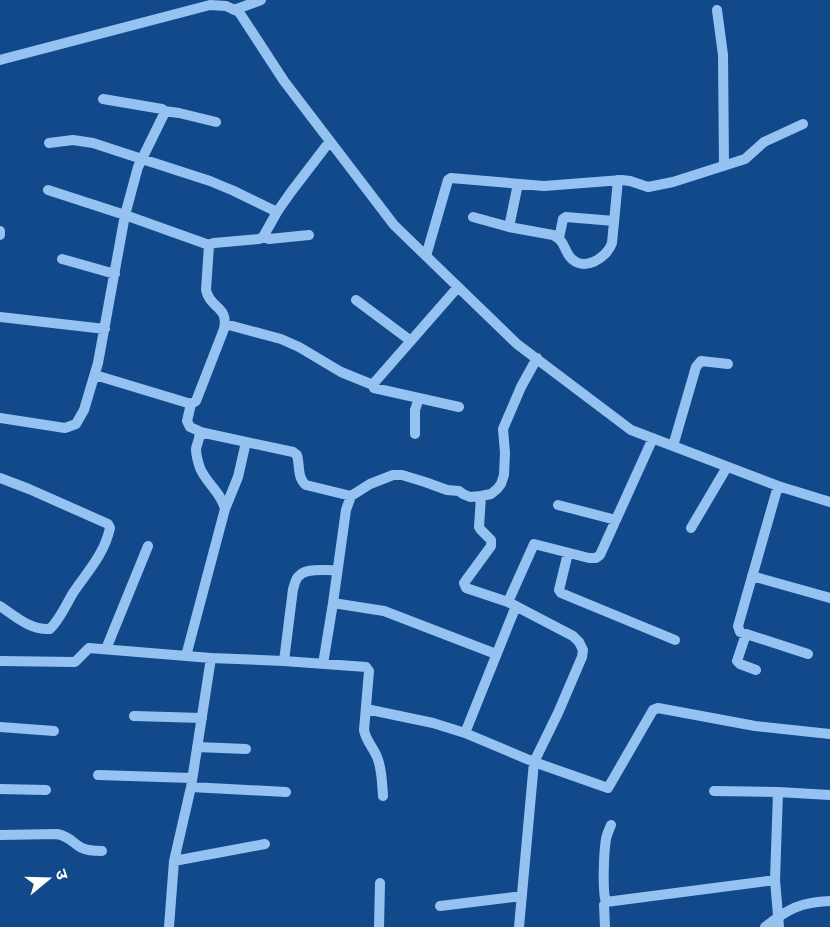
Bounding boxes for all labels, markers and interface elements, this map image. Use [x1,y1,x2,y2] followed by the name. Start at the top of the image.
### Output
[18,849,78,909] north arrow
[51,866,73,882] text: उ

